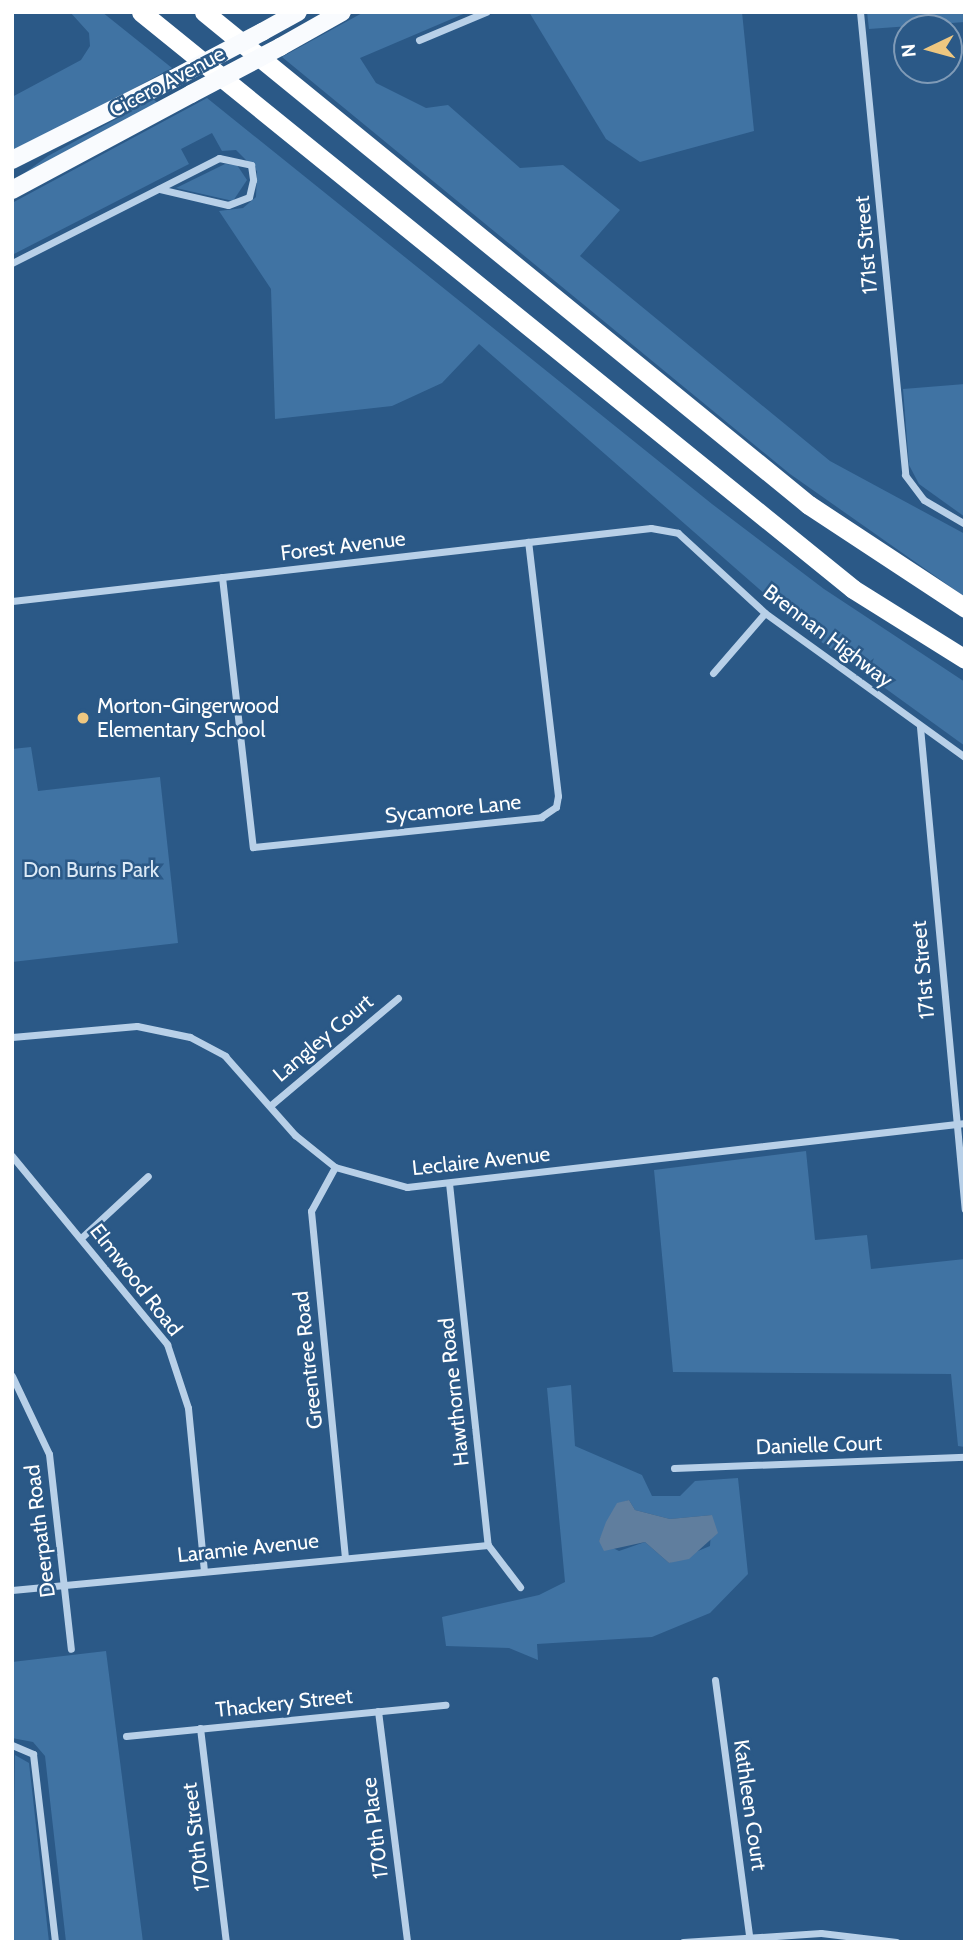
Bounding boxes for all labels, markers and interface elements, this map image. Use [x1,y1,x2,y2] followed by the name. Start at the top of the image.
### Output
[893,14,963,84] north arrow
[105,41,229,123] street label: Cicero Avenue
[897,43,921,58] text: N
[849,195,883,295] street label: 171st Street
[279,526,407,566] street label: Forest Avenue
[758,579,898,693] street label: Brennan Highway
[97,693,279,743] place label: Morton-Gingerwood Elementary School
[75,710,91,726] marker: Morton-Gingerwood Elementary School
[384,789,522,829] street label: Sycamore Lane
[23,857,159,883] park label: Don Burns Park
[906,920,940,1020] street label: 171st Street
[268,989,378,1087] street label: Langley Court
[411,1141,551,1181] street label: Leclaire Avenue
[85,1219,187,1341] street label: Elmwood Road
[288,1290,328,1430] street label: Greentree Road
[434,1317,474,1467] street label: Hawthorne Road
[755,1430,883,1460] street label: Danielle Court
[19,1463,61,1599] street label: Deerpath Road
[176,1528,320,1568] street label: Laramie Avenue
[214,1683,354,1723] street label: Thackery Street
[728,1738,772,1872] street label: Kathleen Court
[356,1776,394,1880] street label: 170th Place
[177,1781,215,1893] street label: 170th Street

